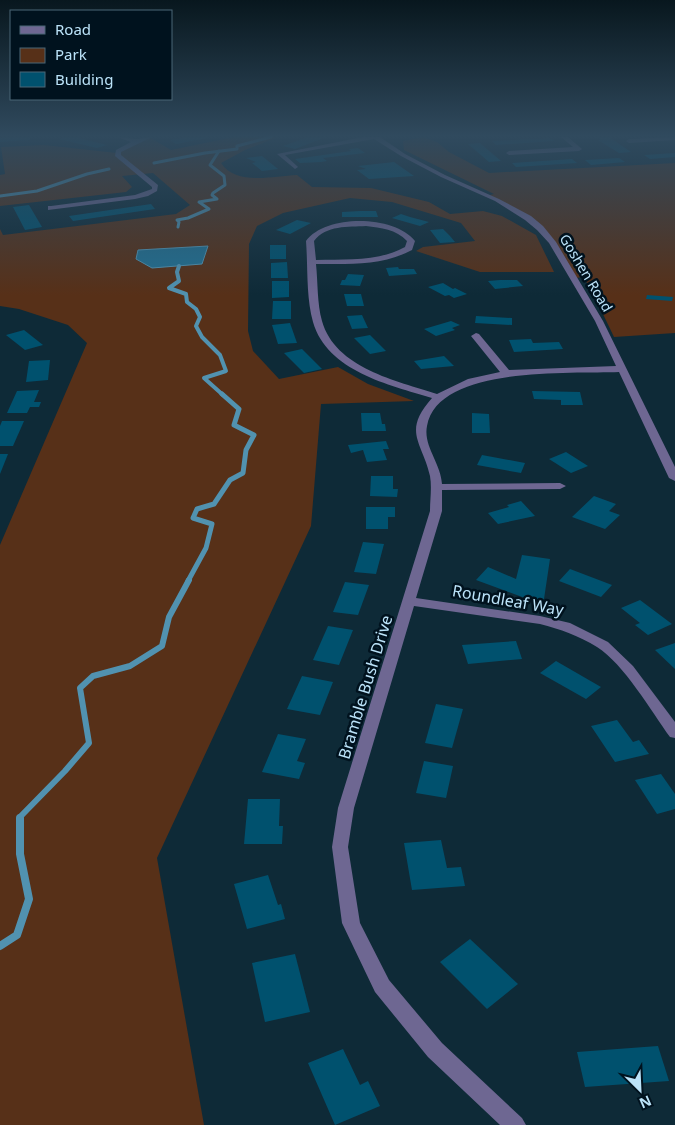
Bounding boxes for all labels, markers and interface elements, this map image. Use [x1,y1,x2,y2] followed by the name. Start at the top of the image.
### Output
[10,10,172,100] legend
[55,19,91,39] text: Road
[55,44,87,64] text: Park
[55,69,113,89] text: Building
[556,230,617,315] street label: Goshen Road
[451,579,566,621] street label: Roundleaf Way
[333,612,397,762] street label: Bramble Bush Drive
[615,1065,665,1115] north arrow
[636,1091,655,1113] text: N

